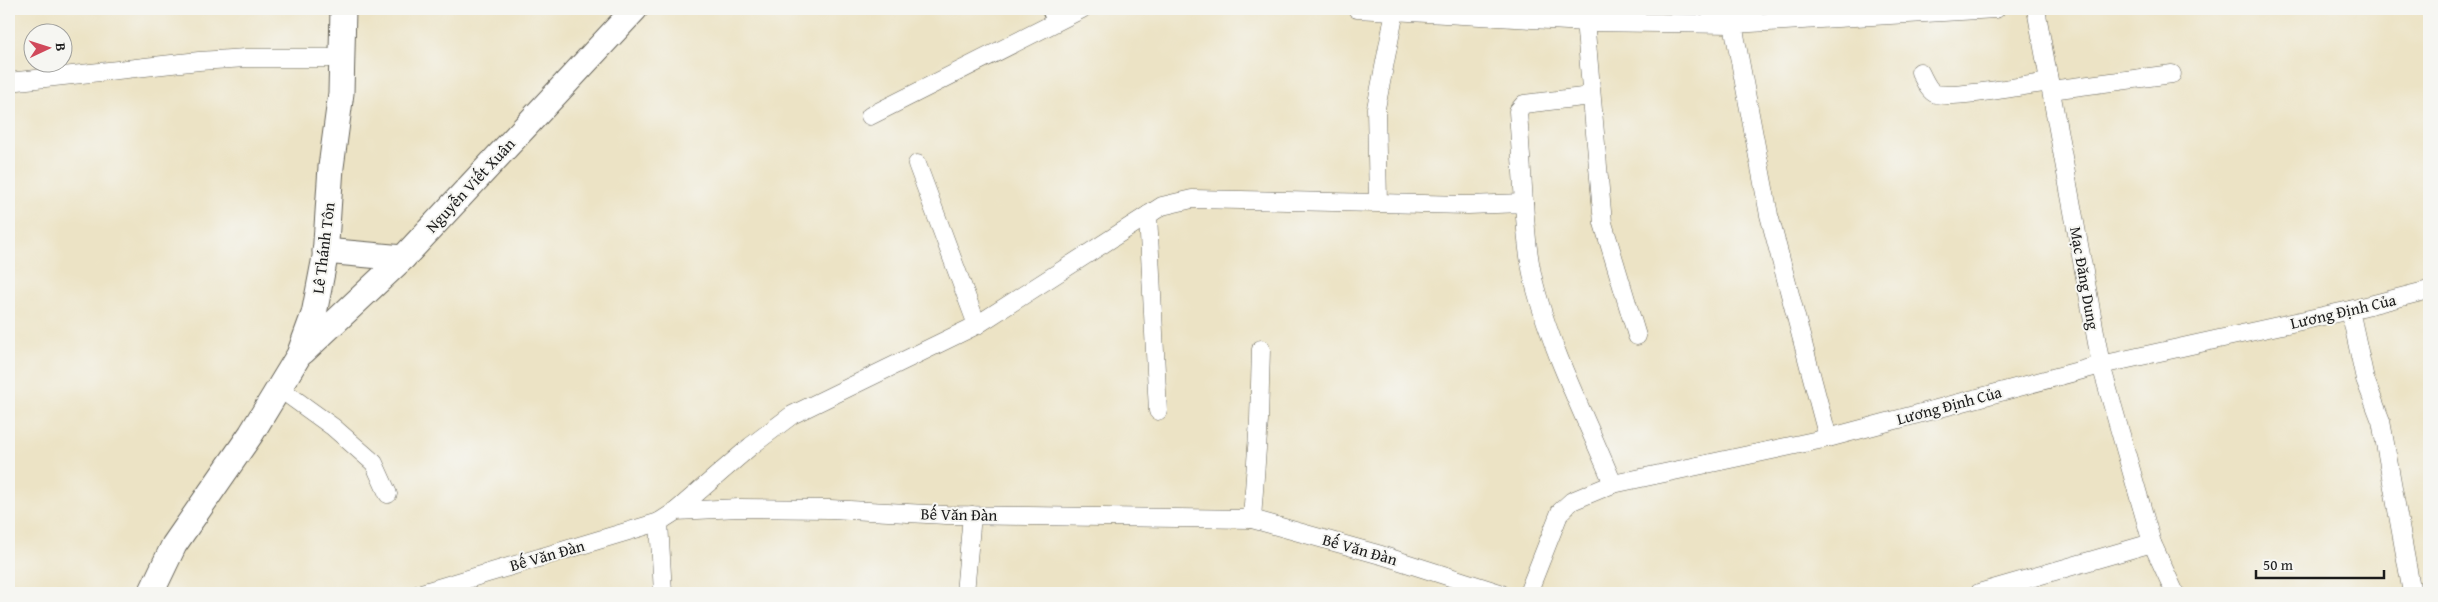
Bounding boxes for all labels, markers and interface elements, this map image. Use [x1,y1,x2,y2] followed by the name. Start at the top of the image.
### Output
[22,22,72,72] north arrow
[51,42,71,52] text: B
[420,132,520,238] street label: Nguyễn Viết Xuân
[305,201,341,295] street label: Lê Thánh Tôn
[2064,225,2106,332] street label: Mạc Đăng Dung
[2288,287,2399,335] street label: Lương Định Của
[1894,379,2005,431] street label: Lương Định Của
[920,501,998,527] street label: Bế Văn Đàn
[1320,527,1400,571] street label: Bế Văn Đàn
[507,533,587,577] street label: Bế Văn Đàn
[2256,547,2383,579] scale bar
[2263,554,2294,575] text: 50 m

